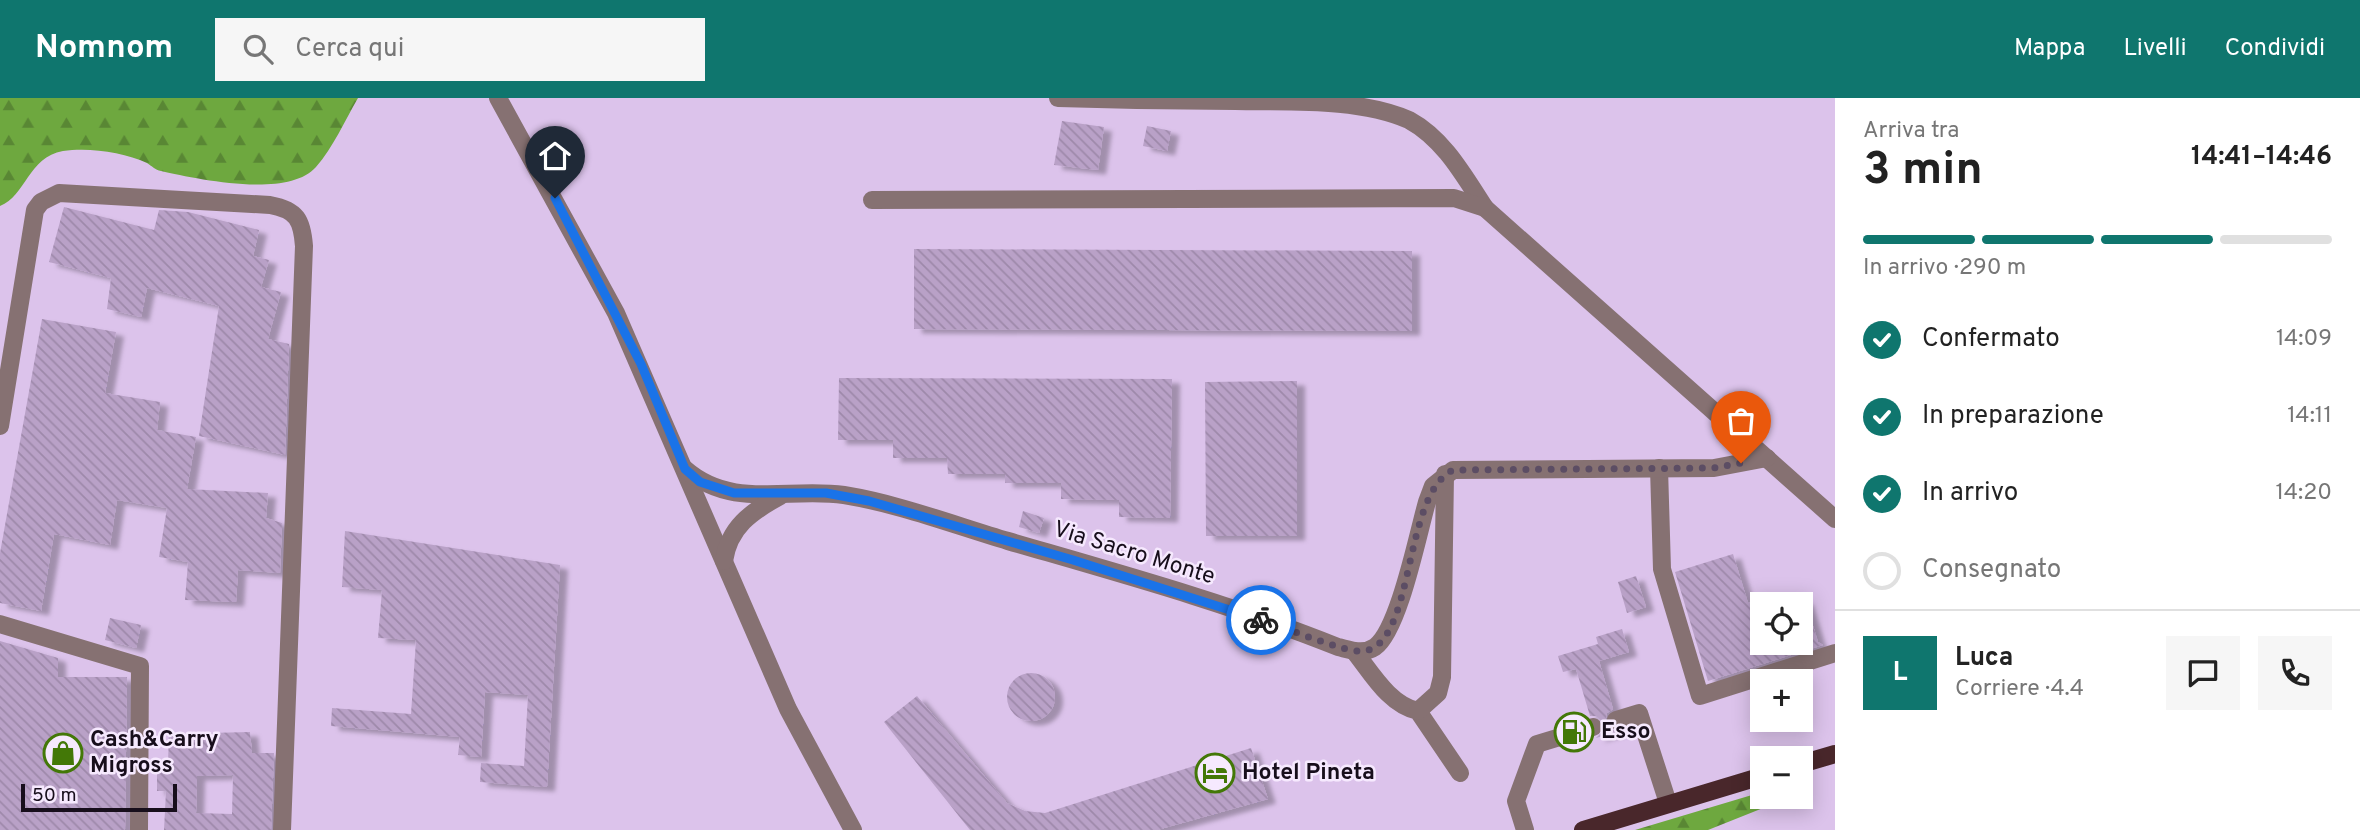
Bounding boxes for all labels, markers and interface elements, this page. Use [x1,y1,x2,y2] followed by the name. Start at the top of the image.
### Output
[215,18,705,81] search box
[35,28,173,70] text: Nomnom
[239,30,277,68] icon: search
[295,33,404,66] text: Cerca qui
[2014,34,2085,64] text: Mappa
[2123,34,2187,64] text: Livelli
[2225,34,2325,64] text: Condividi
[1863,117,1959,146] text: Arriva tra
[525,126,585,198] pin
[536,137,574,175] icon: home
[2191,141,2332,174] text: 14:41–14:46
[1863,142,1983,201] text: 3 min
[1863,254,2026,283] text: In arrivo · 290 m
[1863,321,1901,359] icon: check
[1922,323,2060,356] text: Confermato
[2276,325,2332,354] text: 14:09
[1711,391,1771,463] pin
[1863,398,1901,436] icon: check
[1922,400,2104,433] text: In preparazione
[1722,402,1760,440] icon: bag
[2287,402,2332,431] text: 14:11
[1863,475,1901,513] icon: check
[1922,477,2018,510] text: In arrivo
[2276,479,2332,508] text: 14:20
[1050,516,1218,592] street label: Via Sacro Monte
[1922,554,2061,587] text: Consegnato
[1226,585,1296,655] courier
[1750,592,1813,809] map controls
[1750,592,1813,655] button: locate
[1242,601,1280,639] icon: bike
[2166,636,2240,710] button: chat
[2258,636,2332,710] button: phone
[1955,642,2013,675] text: Luca
[1893,657,1907,690] text: L
[1750,669,1813,732] button: +
[1955,675,2084,704] text: Corriere · 4.4
[1553,711,1595,753] fuel station icon: Esso
[1601,718,1650,747] place label: Esso
[90,726,219,781] place label: Cash&Carry Migross
[42,732,84,774] shop icon: Cash&Carry Migross
[1750,746,1813,809] button: −
[1194,752,1236,794] hotel icon: Hotel Pineta
[1242,759,1375,788] place label: Hotel Pineta
[21,781,177,813] scale bar
[32,784,77,808] text: 50 m

